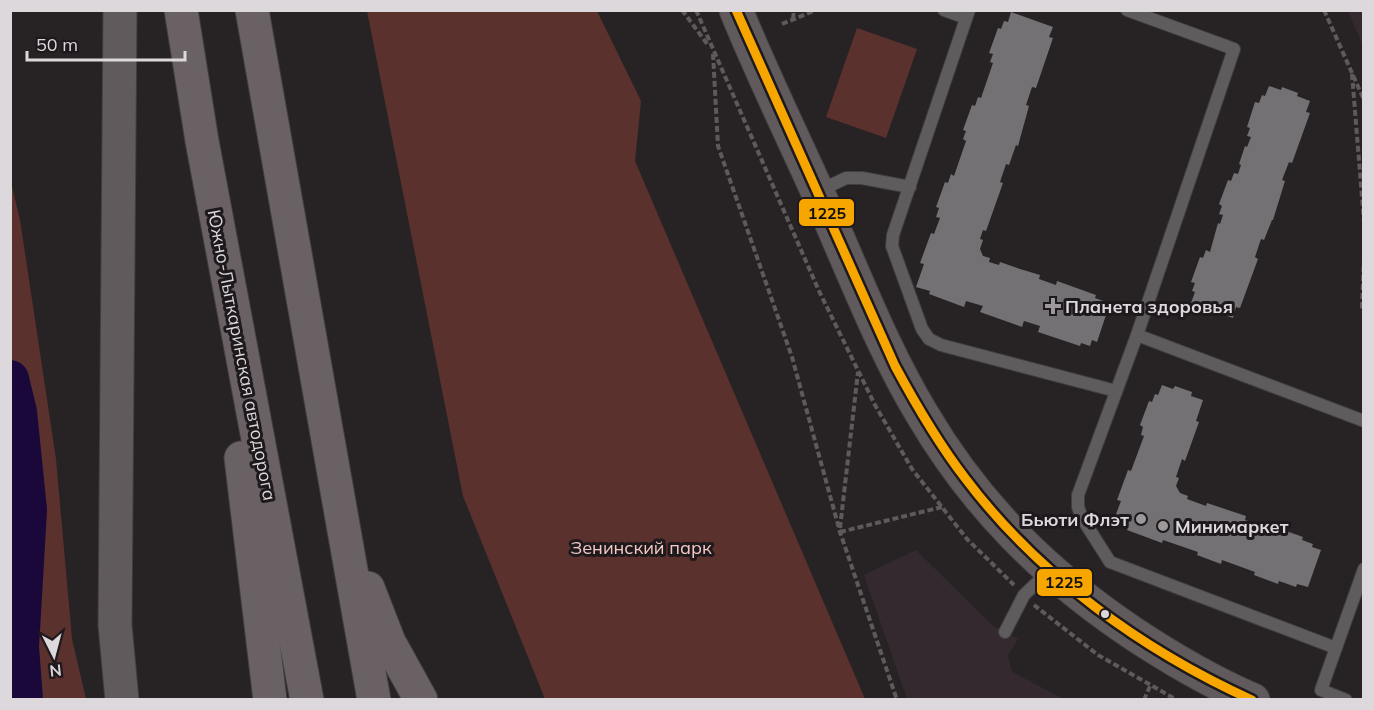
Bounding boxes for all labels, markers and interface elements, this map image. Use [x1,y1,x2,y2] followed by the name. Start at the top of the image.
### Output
[27,24,184,62] scale bar
[36,33,78,56] text: 50 m
[798,198,855,227] line badge: 1225
[808,203,847,223] text: 1225
[202,208,282,502] street label: Южно-Лыткаринская автодорога
[1065,295,1233,318] place label: Планета здоровья
[1046,299,1060,313] marker: Планета здоровья
[1021,508,1129,531] place label: Бьюти Флэт
[1134,512,1148,526] marker: Бьюти Флэт
[1175,515,1289,538] place label: Минимаркет
[1156,519,1170,533] marker: Минимаркет
[570,536,712,559] park label: Зенинский парк
[1036,568,1093,597] line badge: 1225
[1045,572,1084,592] text: 1225
[1099,608,1111,620] unlabelled marker
[24,626,84,686] north arrow
[49,660,63,681] text: N

